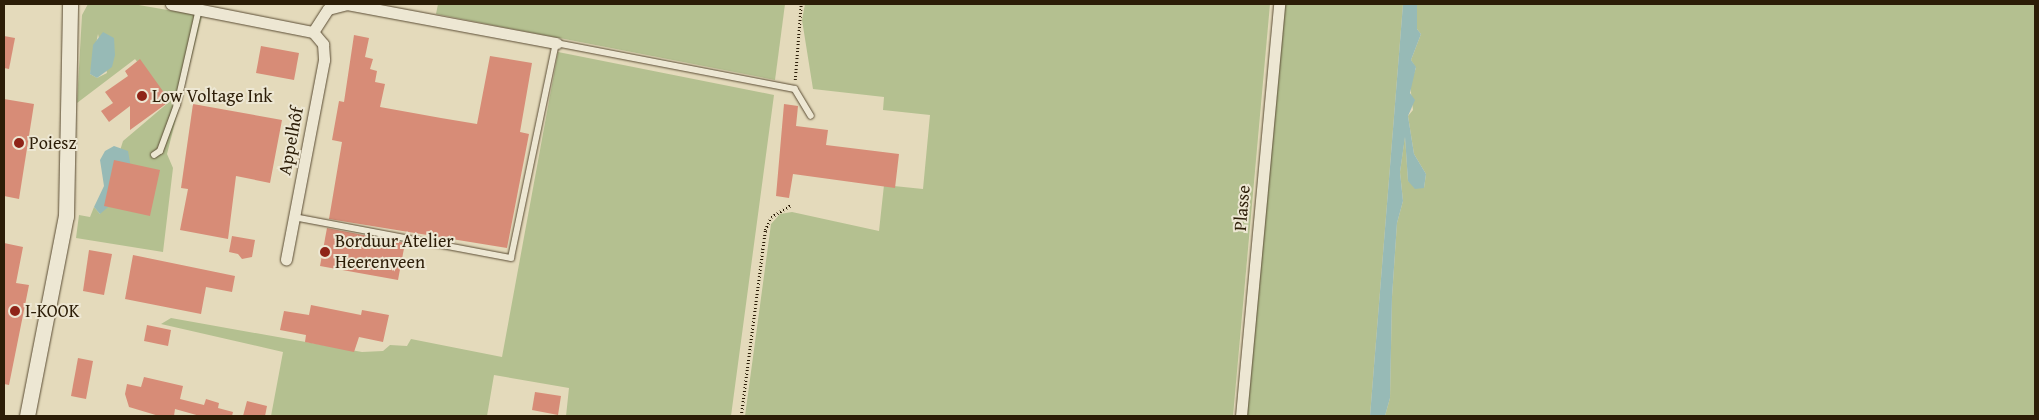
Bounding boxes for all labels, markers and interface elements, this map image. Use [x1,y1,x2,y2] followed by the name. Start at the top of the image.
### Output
[152,85,272,107] place label: Low Voltage Ink
[136,90,148,102] marker: Low Voltage Ink
[274,105,308,177] street label: Appelhôf
[29,132,76,154] place label: Poiesz
[13,137,25,149] marker: Poiesz
[1229,184,1255,232] street label: Plasse
[335,231,454,274] place label: Borduur Atelier Heerenveen
[319,246,331,258] marker: Borduur Atelier Heerenveen
[25,300,79,322] place label: I-KOOK
[9,305,21,317] marker: I-KOOK

